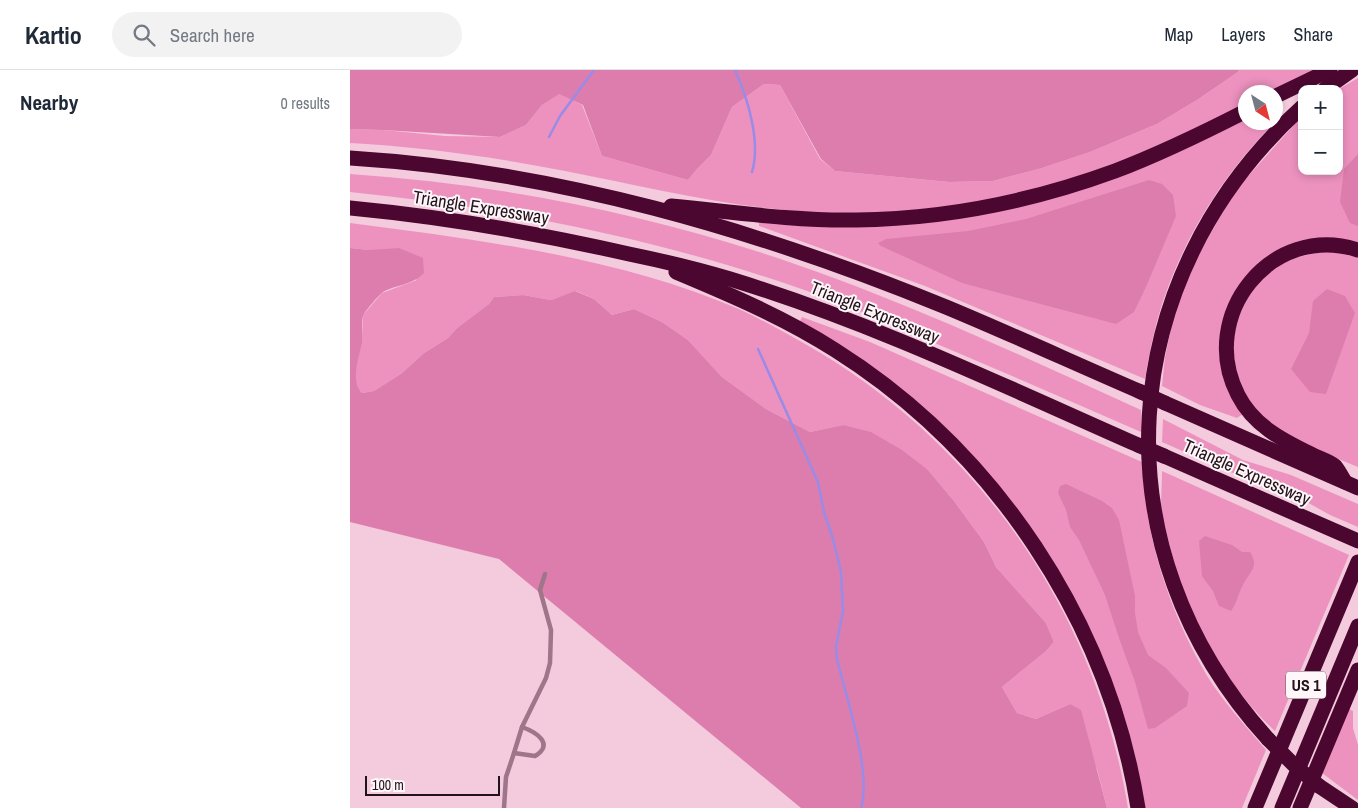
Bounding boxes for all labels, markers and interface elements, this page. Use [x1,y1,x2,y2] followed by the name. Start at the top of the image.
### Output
[112,12,462,57] search box
[25,19,82,51] text: Kartio
[130,21,158,49] icon: search
[170,22,255,48] text: Search here
[1165,22,1193,47] text: Map
[1221,22,1266,47] text: Layers
[1294,22,1333,47] text: Share
[1238,85,1283,130] north arrow
[1298,85,1343,175] map controls
[1298,85,1343,130] button: +
[20,88,78,117] text: Nearby
[280,92,330,114] text: 0 results
[1298,130,1343,175] button: −
[411,184,551,230] street label: Triangle Expressway
[807,275,944,350] street label: Triangle Expressway
[1179,433,1315,512] street label: Triangle Expressway
[1286,672,1326,698] road number: US 1
[365,773,500,796] scale bar
[372,776,404,794] text: 100 m

